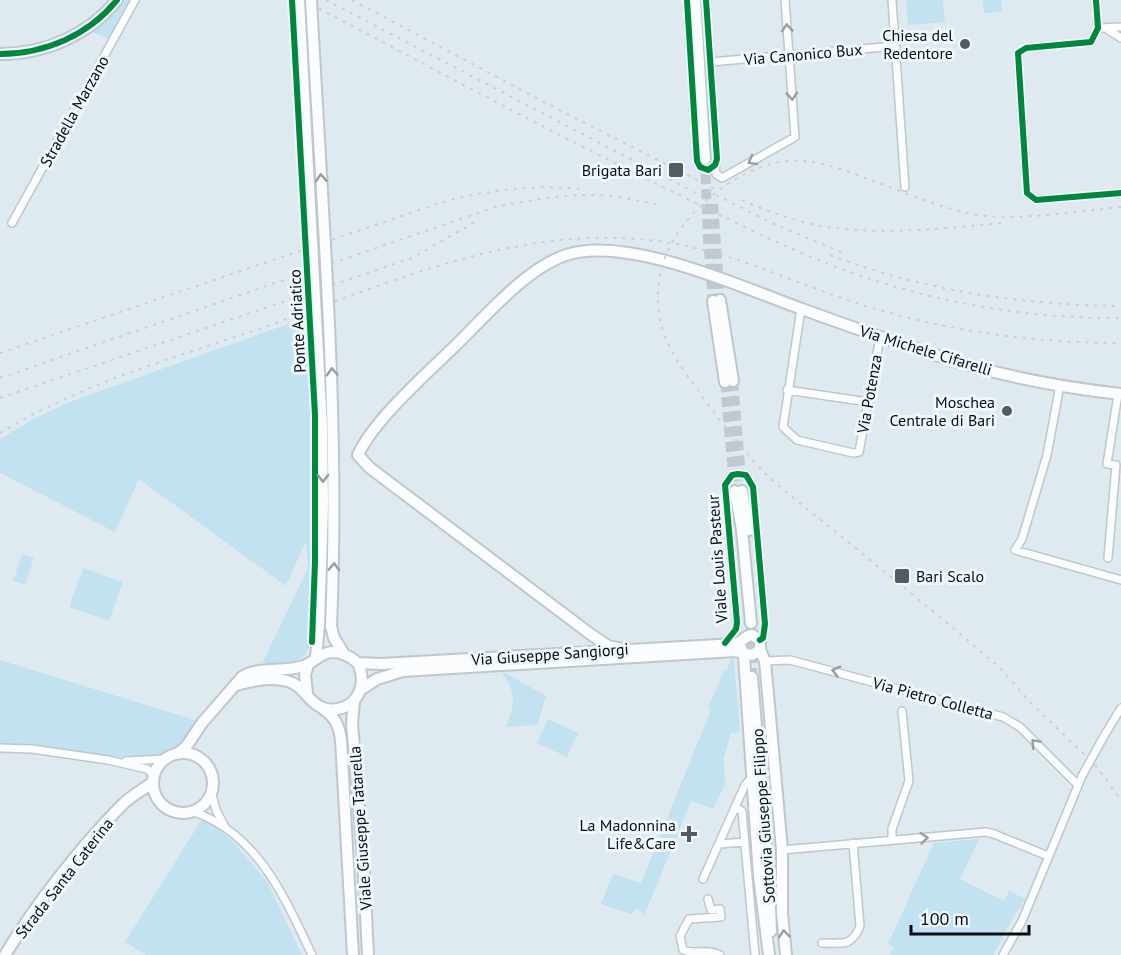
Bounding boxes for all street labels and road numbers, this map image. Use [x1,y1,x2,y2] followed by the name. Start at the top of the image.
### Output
[742,39,863,69] street label: Via Canonico Bux
[35,52,113,170] street label: Stradella Marzano
[284,269,310,373] street label: Ponte Adriatico
[856,320,995,380] street label: Via Michele Cifarelli
[852,353,886,436] street label: Via Potenza
[702,494,732,625] street label: Viale Louis Pasteur
[470,639,629,670] street label: Via Giuseppe Sangiorgi
[870,672,996,724] street label: Via Pietro Colletta
[747,728,779,904] street label: Sottovia Giuseppe Filippo
[344,745,376,912] street label: Viale Giuseppe Tatarella
[11,814,117,942] street label: Strada Santa Caterina

